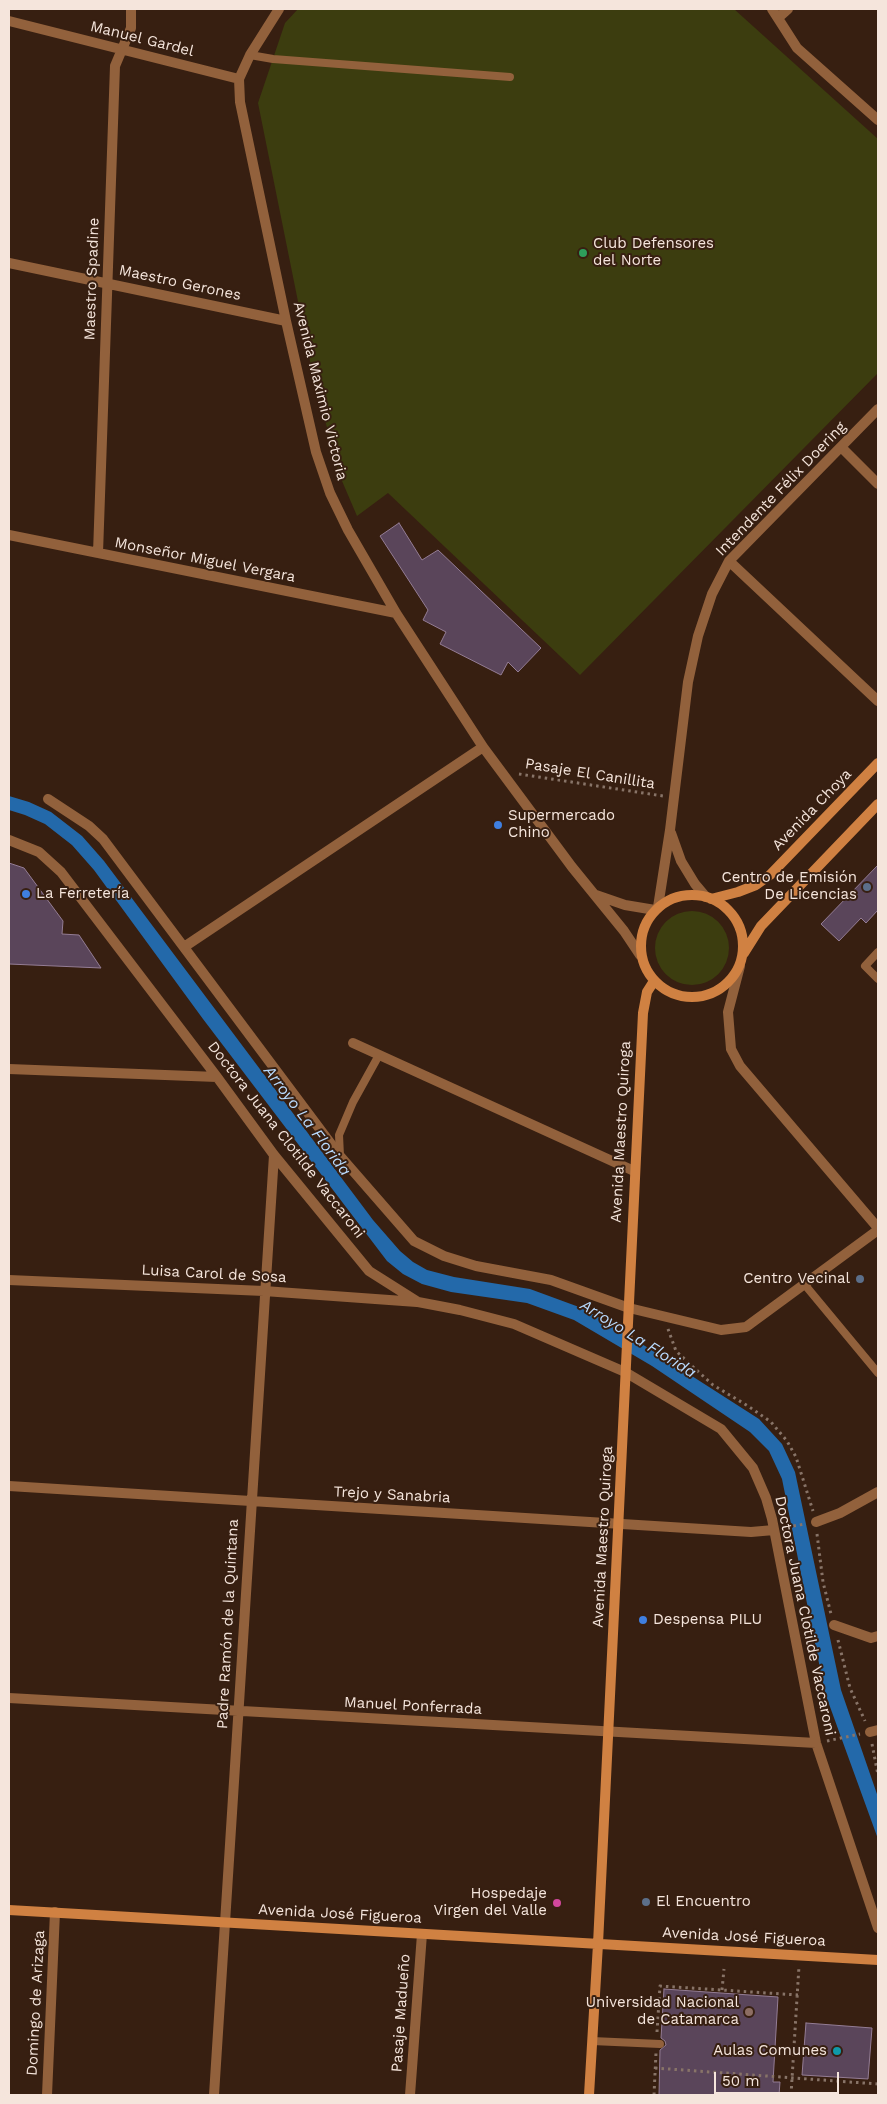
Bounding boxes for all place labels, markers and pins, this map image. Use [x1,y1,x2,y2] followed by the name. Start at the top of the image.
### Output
[593,235,714,270] place label: Club Defensores del Norte
[577,247,589,259] marker: Club Defensores del Norte
[508,807,615,842] place label: Supermercado Chino
[492,819,504,831] marker: Supermercado Chino
[721,869,857,904] place label: Centro de Emisión De Licencias
[861,881,873,893] marker: Centro de Emisión De Licencias
[36,885,130,903] place label: La Ferretería
[20,888,32,900] marker: La Ferretería
[743,1270,850,1288] place label: Centro Vecinal
[854,1273,866,1285] marker: Centro Vecinal
[653,1611,762,1629] place label: Despensa PILU
[637,1614,649,1626] marker: Despensa PILU
[434,1885,547,1920] place label: Hospedaje Virgen del Valle
[656,1893,751,1911] place label: El Encuentro
[640,1896,652,1908] marker: El Encuentro
[551,1897,563,1909] marker: Hospedaje Virgen del Valle
[585,1994,739,2029] place label: Universidad Nacional de Catamarca
[743,2006,755,2018] marker: Universidad Nacional de Catamarca
[713,2042,827,2060] place label: Aulas Comunes
[831,2045,843,2057] marker: Aulas Comunes

